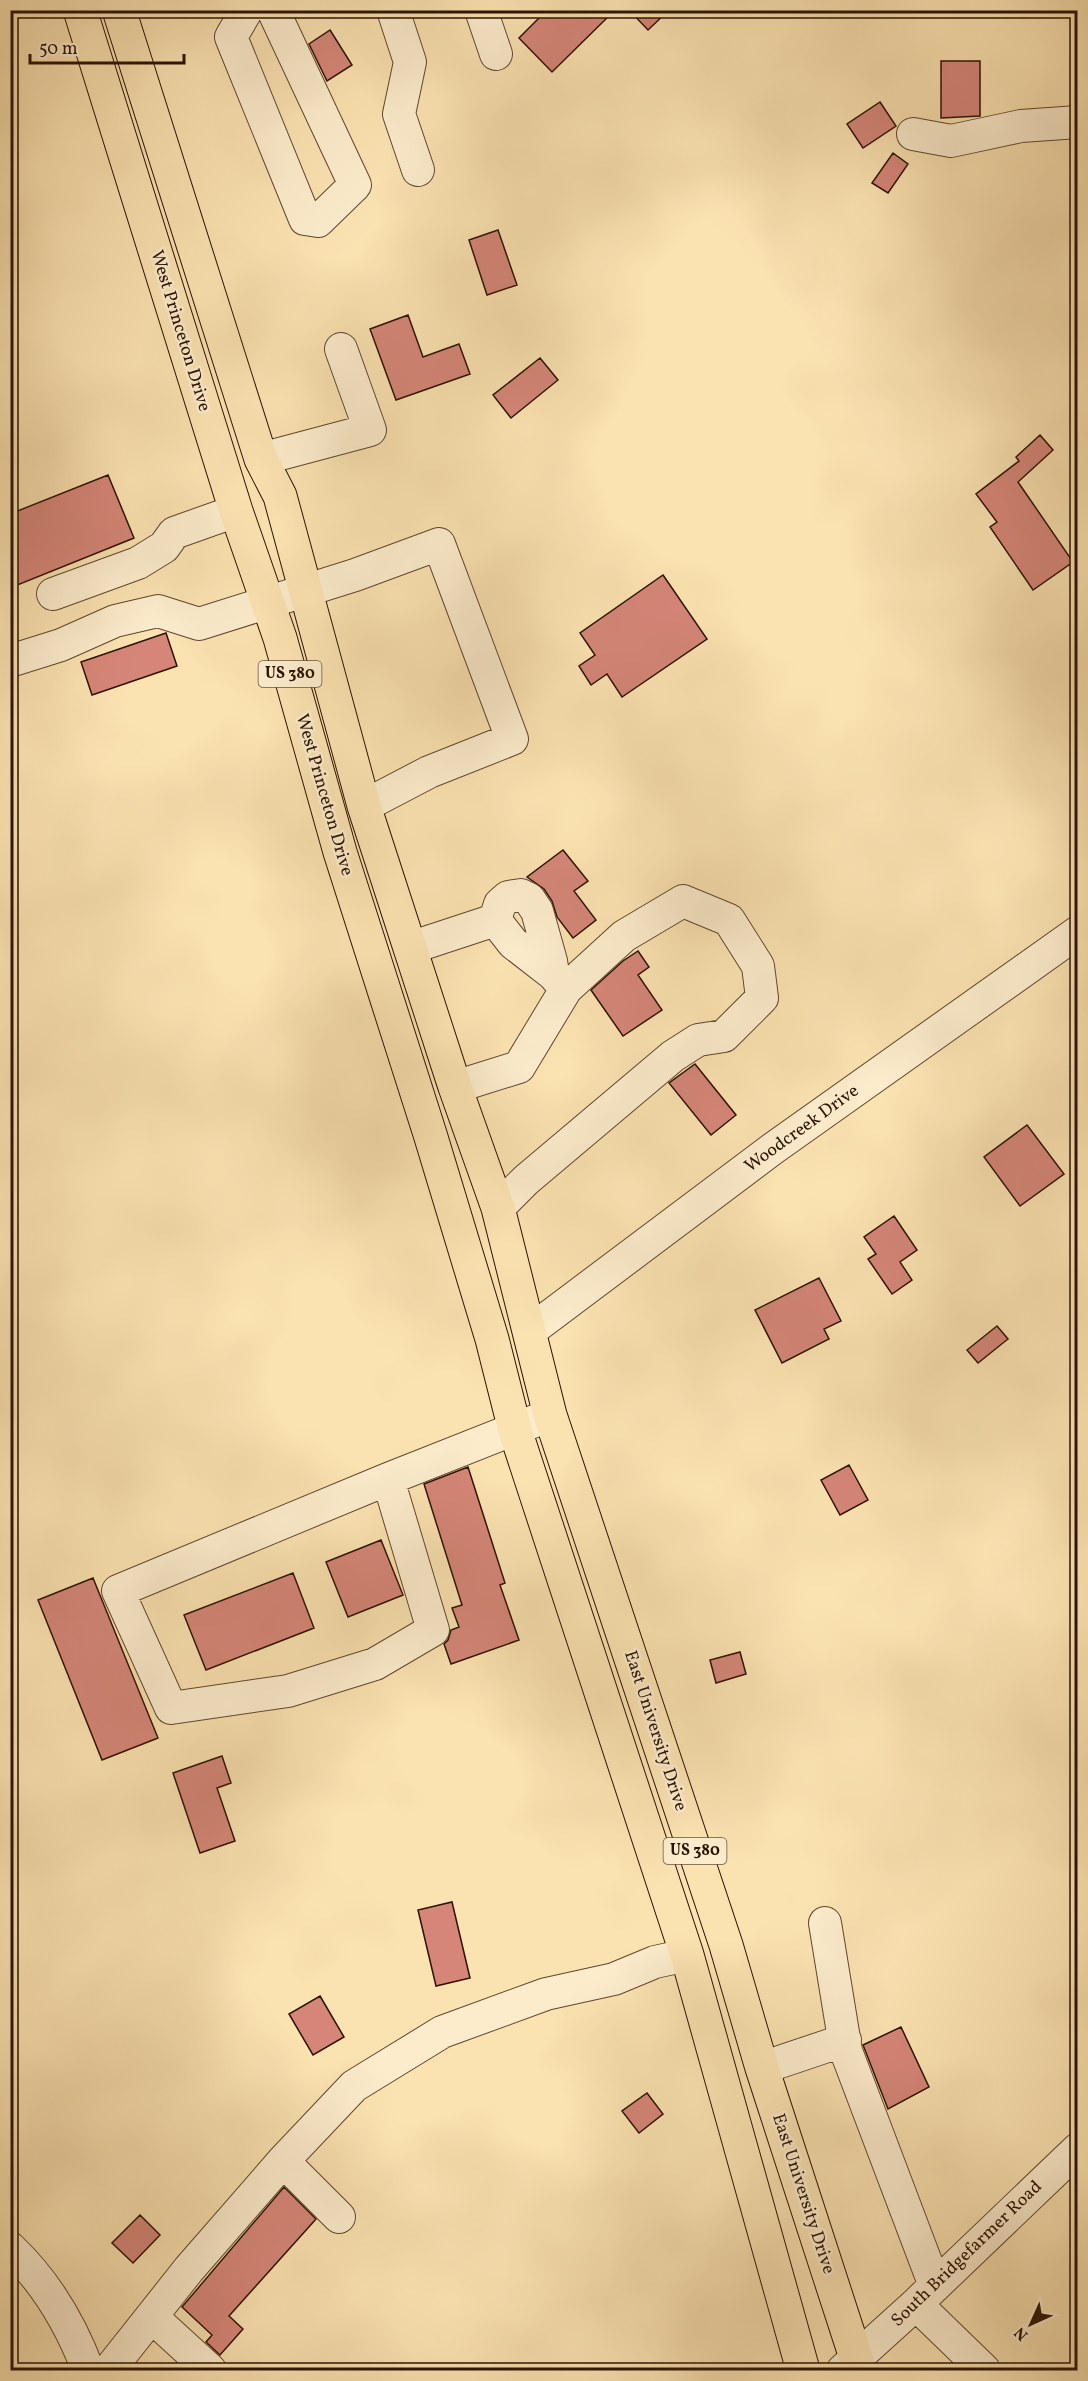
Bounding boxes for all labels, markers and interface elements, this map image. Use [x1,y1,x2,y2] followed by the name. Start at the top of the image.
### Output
[30,27,184,65] scale bar
[39,37,78,62] text: 50 m
[144,247,216,415] street label: West Princeton Drive
[258,661,322,687] road number: US 380
[289,711,359,879] street label: West Princeton Drive
[740,1079,864,1179] street label: Woodcreek Drive
[617,1648,693,1814] street label: East University Drive
[664,1838,726,1864] road number: US 380
[765,2111,841,2277] street label: East University Drive
[886,2175,1048,2333] street label: South Bridgefarmer Road
[1001,2294,1061,2354] north arrow
[1010,2321,1034,2345] text: N

